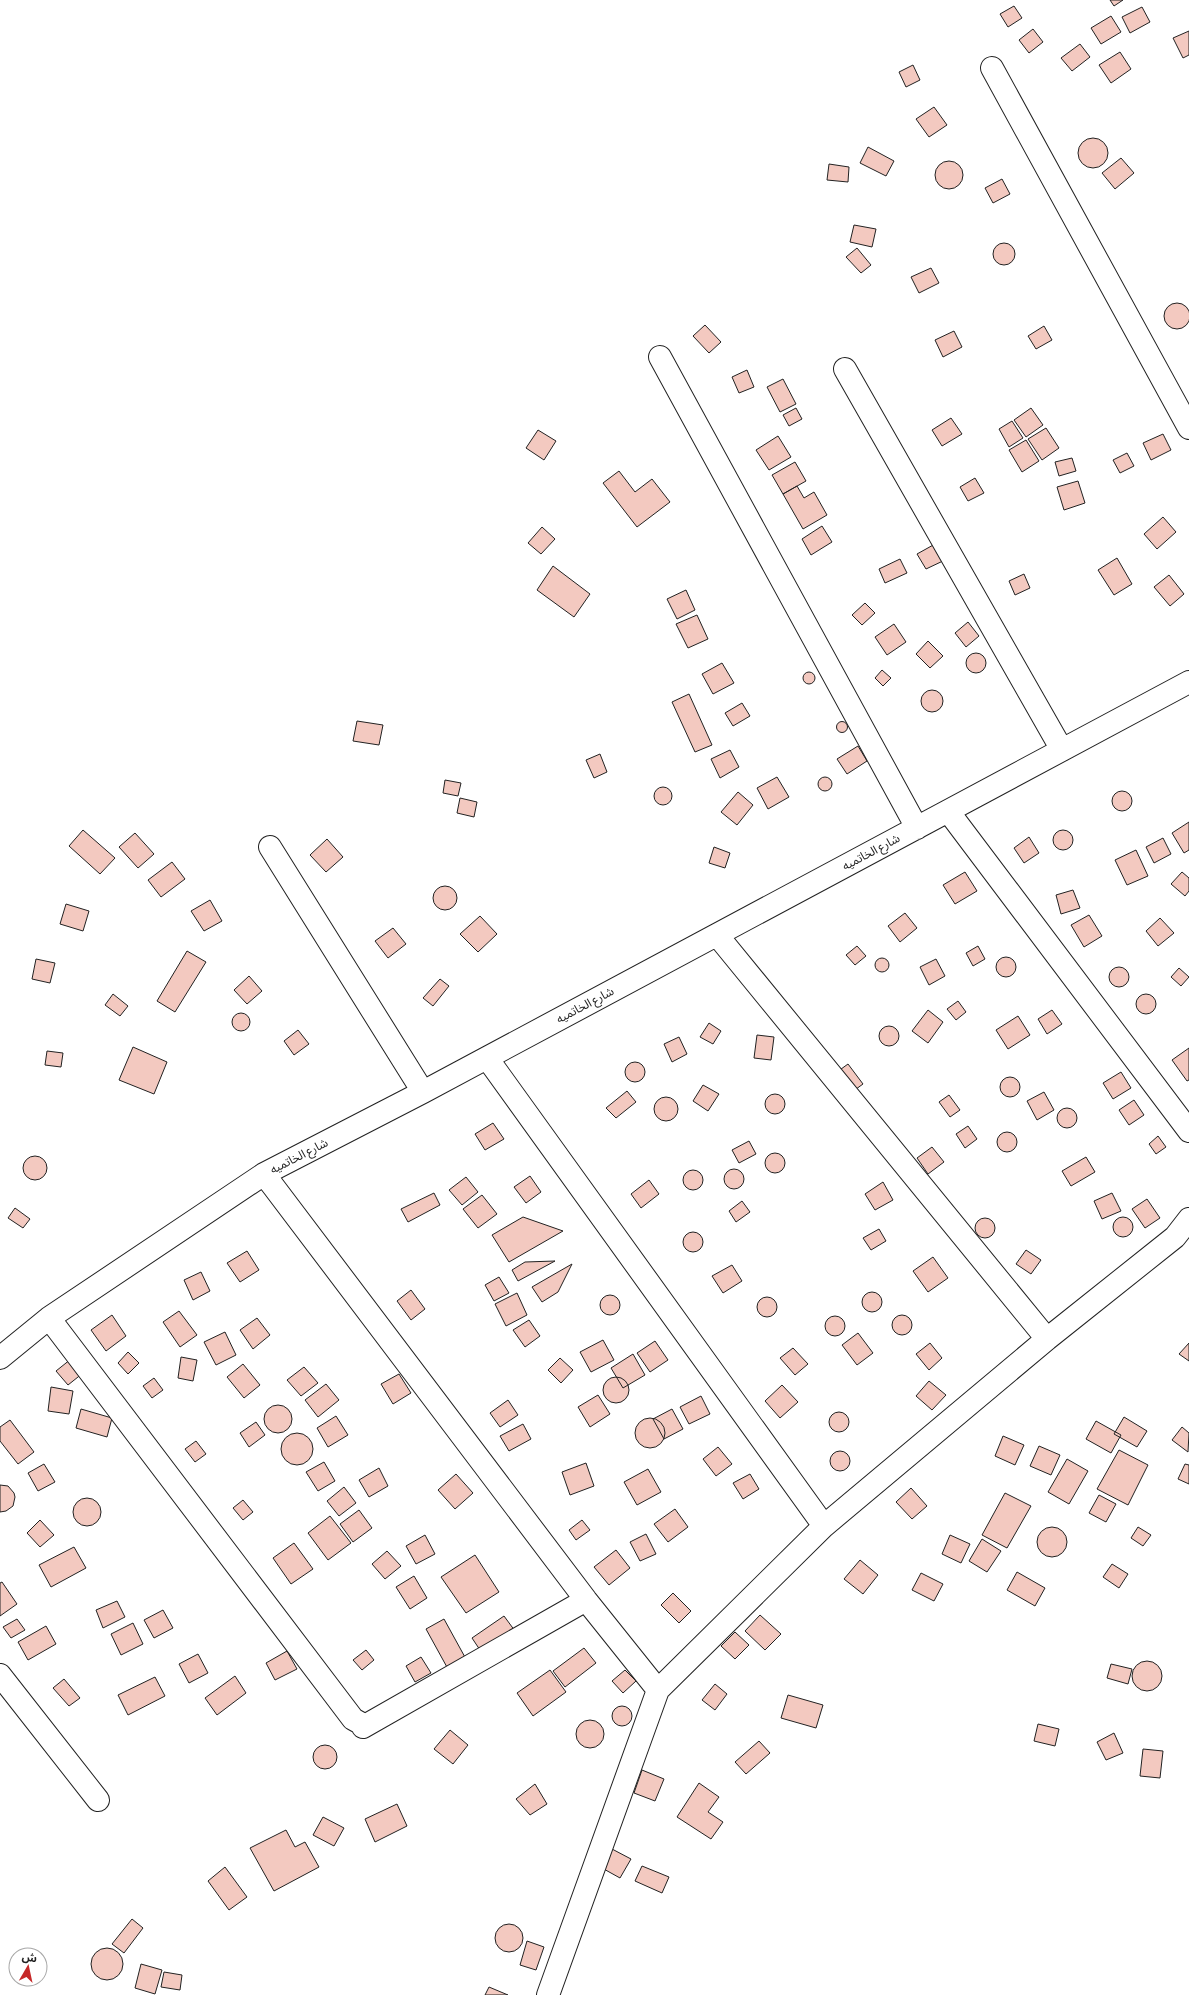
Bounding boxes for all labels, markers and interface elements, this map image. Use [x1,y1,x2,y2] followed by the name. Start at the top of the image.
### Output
[840,831,903,875] street label: شارع الخاتميه
[554,984,617,1028] street label: شارع الخاتميه
[268,1135,331,1178] street label: شارع الخاتميه
[8,1947,48,1987] north arrow
[21,1950,38,1965] text: ش

